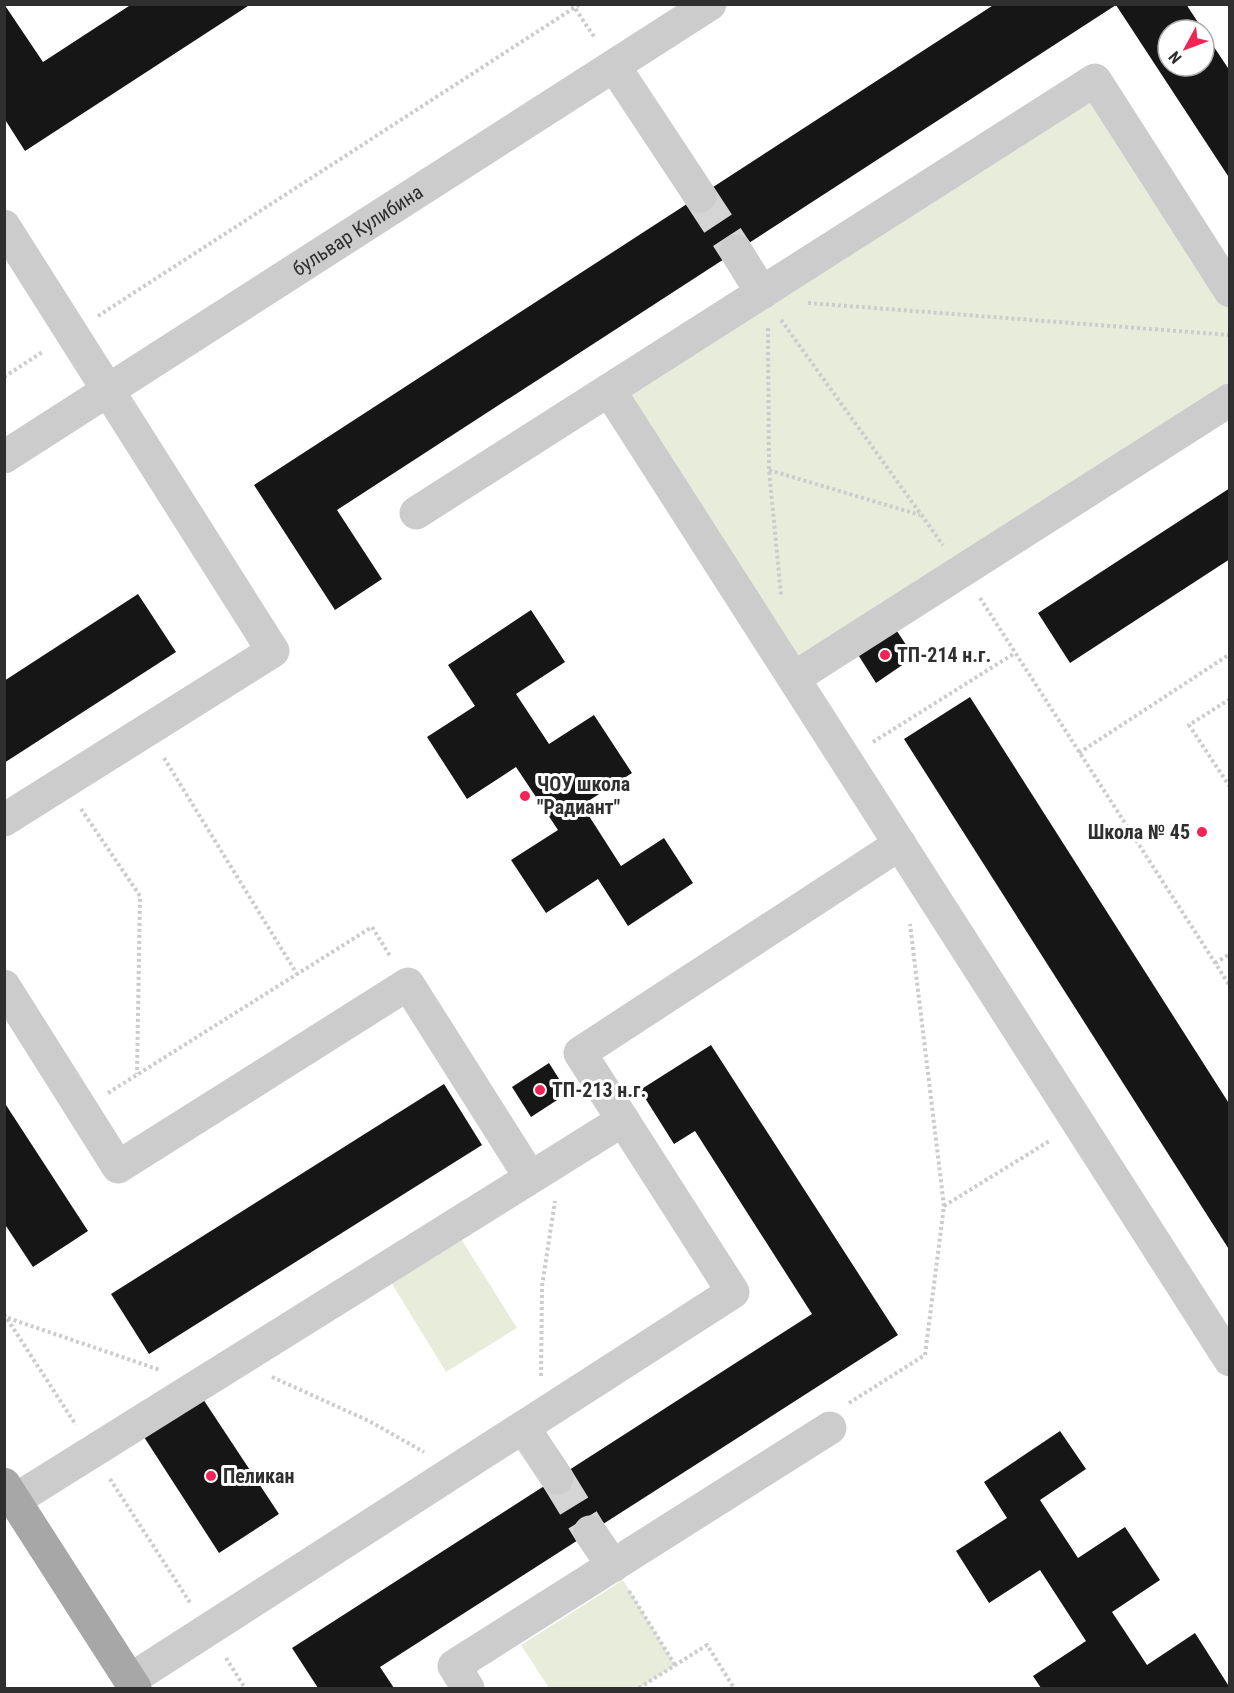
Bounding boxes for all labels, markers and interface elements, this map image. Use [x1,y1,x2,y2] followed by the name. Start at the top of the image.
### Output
[1156,18,1216,78] north arrow
[1165,48,1185,67] text: N
[288,180,427,281] street label: бульвар Кулибина
[897,643,991,667] place label: ТП-214 н.г.
[878,648,892,662] marker: ТП-214 н.г.
[537,772,630,819] place label: ЧОУ школа "Радиант"
[518,789,532,803] marker: ЧОУ школа "Радиант"
[1088,820,1190,844] place label: Школа № 45
[1195,825,1209,839] marker: Школа № 45
[552,1078,646,1102] place label: ТП-213 н.г.
[533,1083,547,1097] marker: ТП-213 н.г.
[223,1464,294,1488] place label: Пеликан
[204,1469,218,1483] marker: Пеликан

